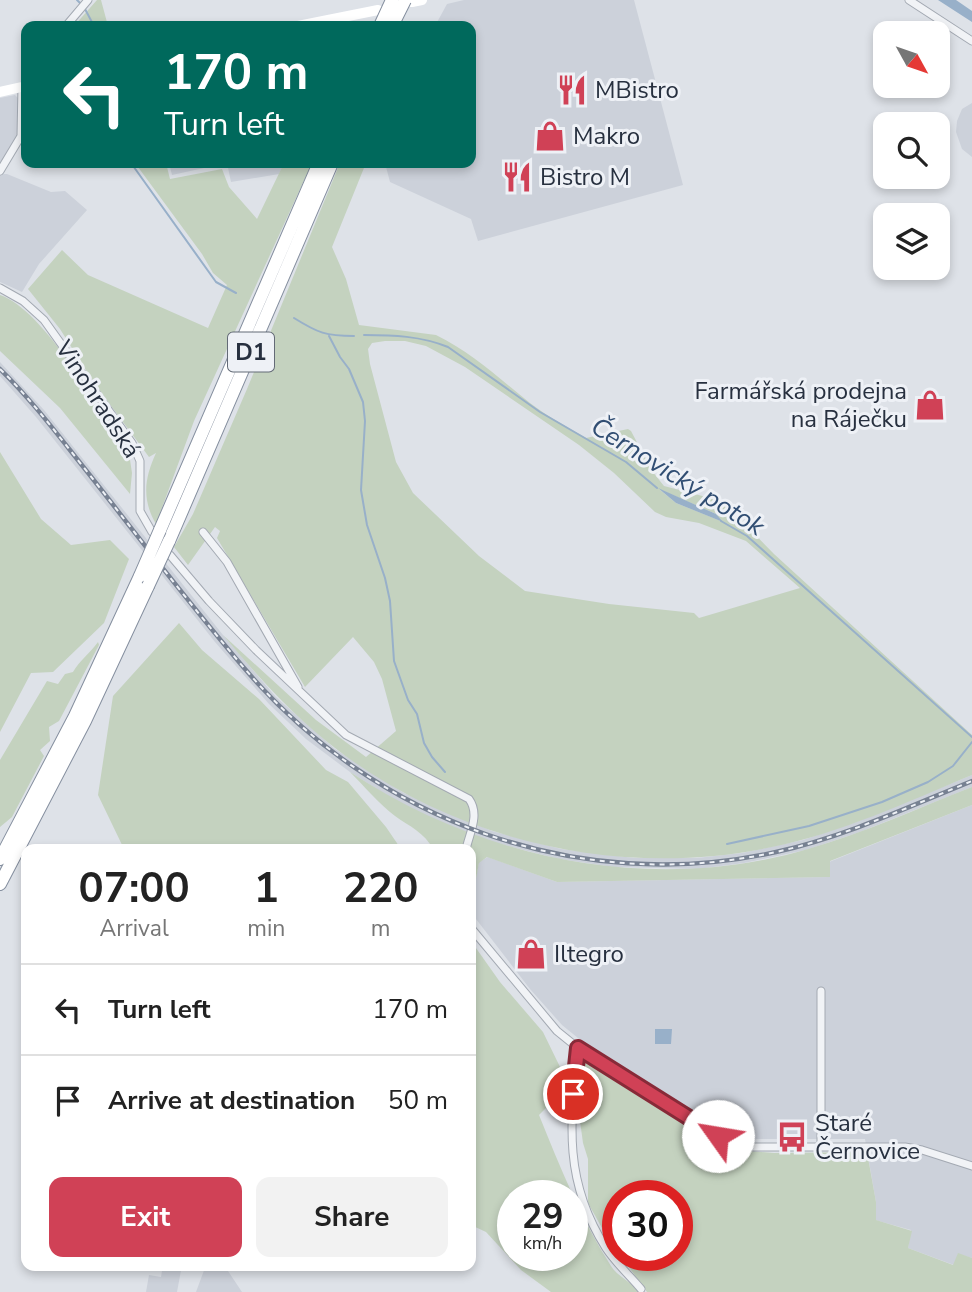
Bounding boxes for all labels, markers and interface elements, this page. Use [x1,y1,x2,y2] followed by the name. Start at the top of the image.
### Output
[873,21,950,98] north arrow
[873,21,950,280] map controls
[164,39,308,106] text: 170 m
[49,49,140,140] icon: left
[555,73,589,107] restaurant icon: MBistro
[595,74,679,106] place label: MBistro
[164,103,284,146] text: Turn left
[873,112,950,189] button: search
[533,119,567,153] shop icon: Makro
[573,120,640,152] place label: Makro
[500,160,534,194] restaurant icon: Bistro M
[540,161,630,193] place label: Bistro M
[873,203,950,280] button: layers
[228,332,274,372] road number: D1
[48,333,148,464] street label: Vinohradská
[694,375,907,435] place label: Farmářská prodejna na Ráječku
[913,388,947,422] shop icon: Farmářská prodejna na Ráječku
[584,409,772,544] water label: Černovický potok
[79,860,190,917] text: 07:00
[254,860,279,917] text: 1
[343,860,418,917] text: 220
[100,913,169,944] text: Arrival
[247,913,285,944] text: min
[371,913,391,944] text: m
[514,937,548,971] shop icon: Iltegro
[554,938,624,970] place label: Iltegro
[49,991,87,1029] icon: left
[108,992,211,1027] text: Turn left
[372,992,448,1027] text: 170 m
[543,1064,603,1124] pin
[554,1075,592,1113] icon: arrive
[49,1082,87,1120] icon: arrive
[108,1083,355,1118] text: Arrive at destination
[388,1083,448,1118] text: 50 m
[681,1099,755,1173] position arrow
[815,1107,920,1167] place label: Staré Černovice
[775,1120,809,1154] bus stop icon: Staré Černovice
[49,1177,242,1257] button: Exit
[256,1177,448,1257] button: Share
[602,1180,693,1271] speed limit sign: 30
[521,1193,564,1240] text: 29
[523,1231,562,1255] text: km/h

